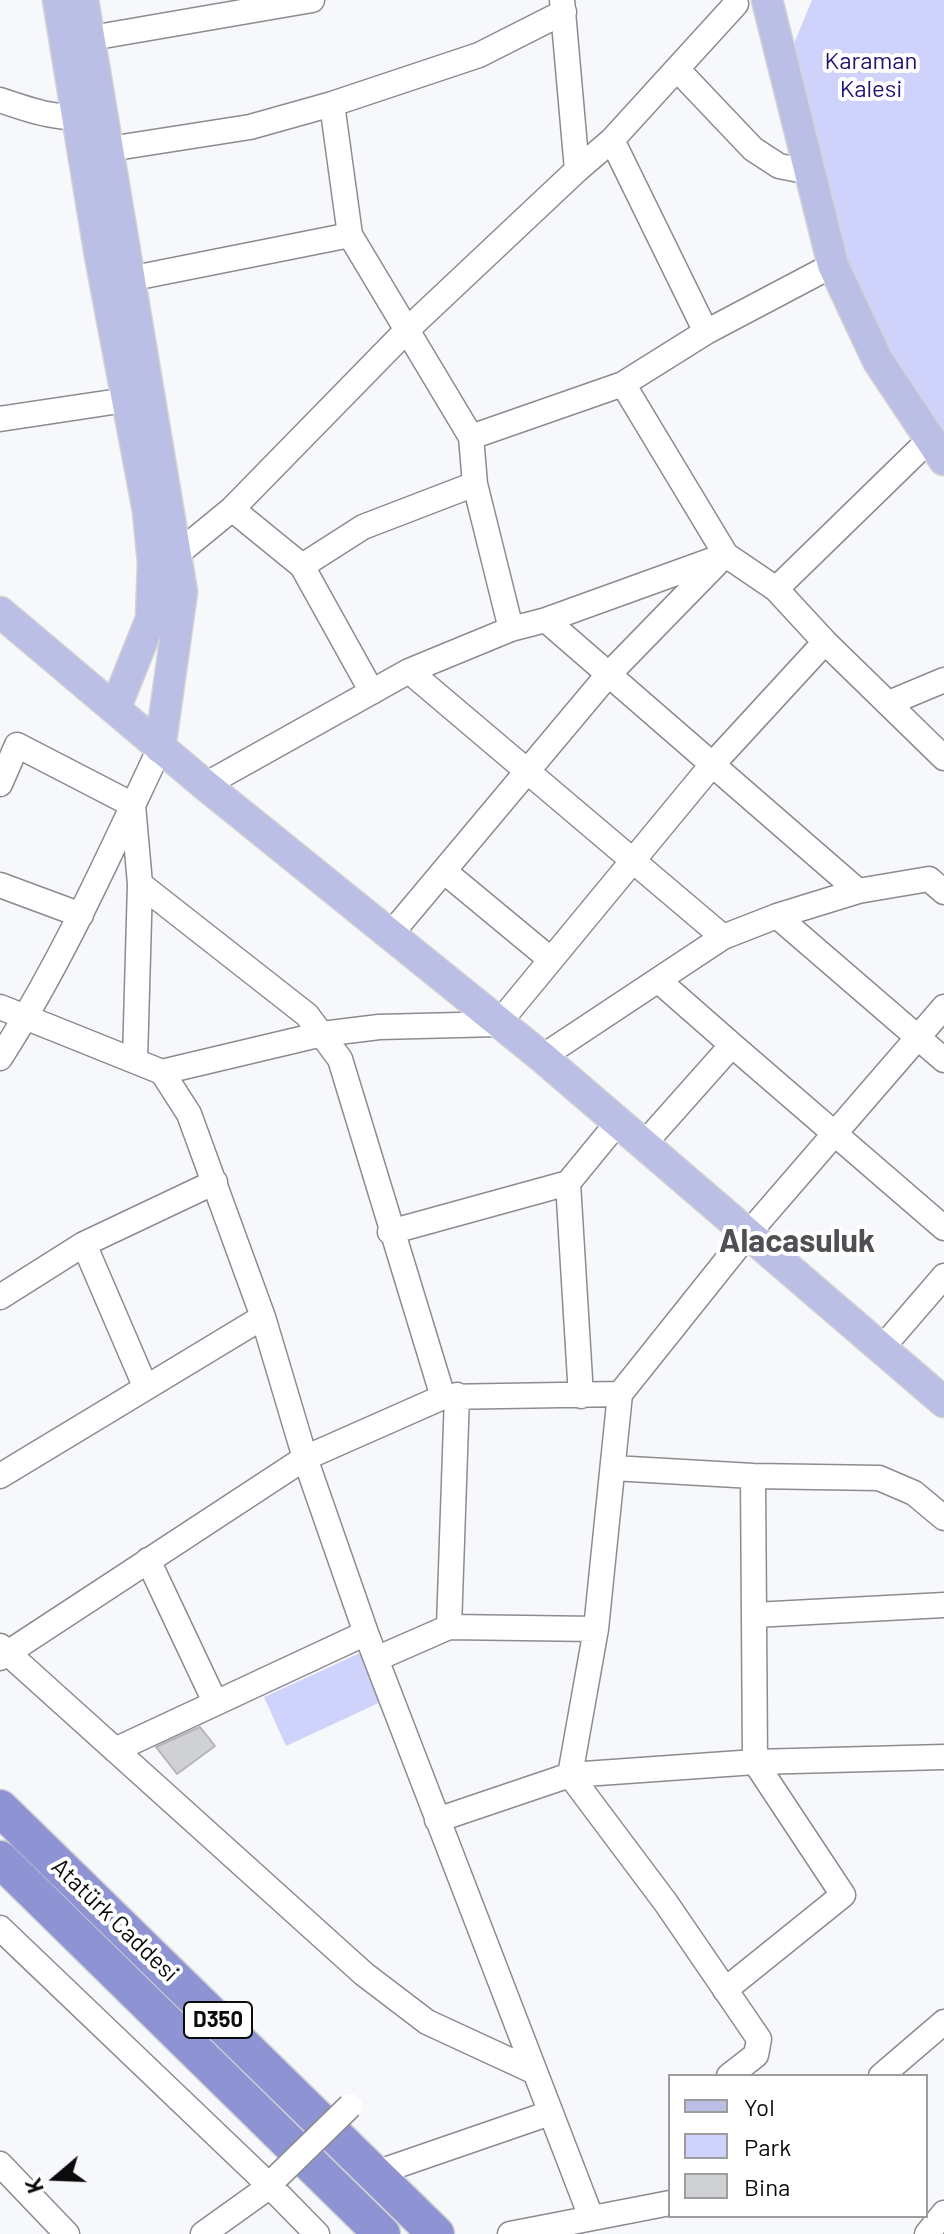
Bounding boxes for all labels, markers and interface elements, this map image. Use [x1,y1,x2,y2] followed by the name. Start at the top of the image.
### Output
[825,47,917,103] park label: Karaman Kalesi
[719,1222,875,1260] district label: Alacasuluk
[45,1852,185,1988] street label: Atatürk Caddesi
[184,2002,252,2038] road number: D350
[668,2074,928,2218] legend
[744,2092,775,2121] text: Yol
[744,2132,791,2161] text: Park
[16,2138,96,2218] north arrow
[744,2172,790,2201] text: Bina
[19,2175,48,2197] text: K

